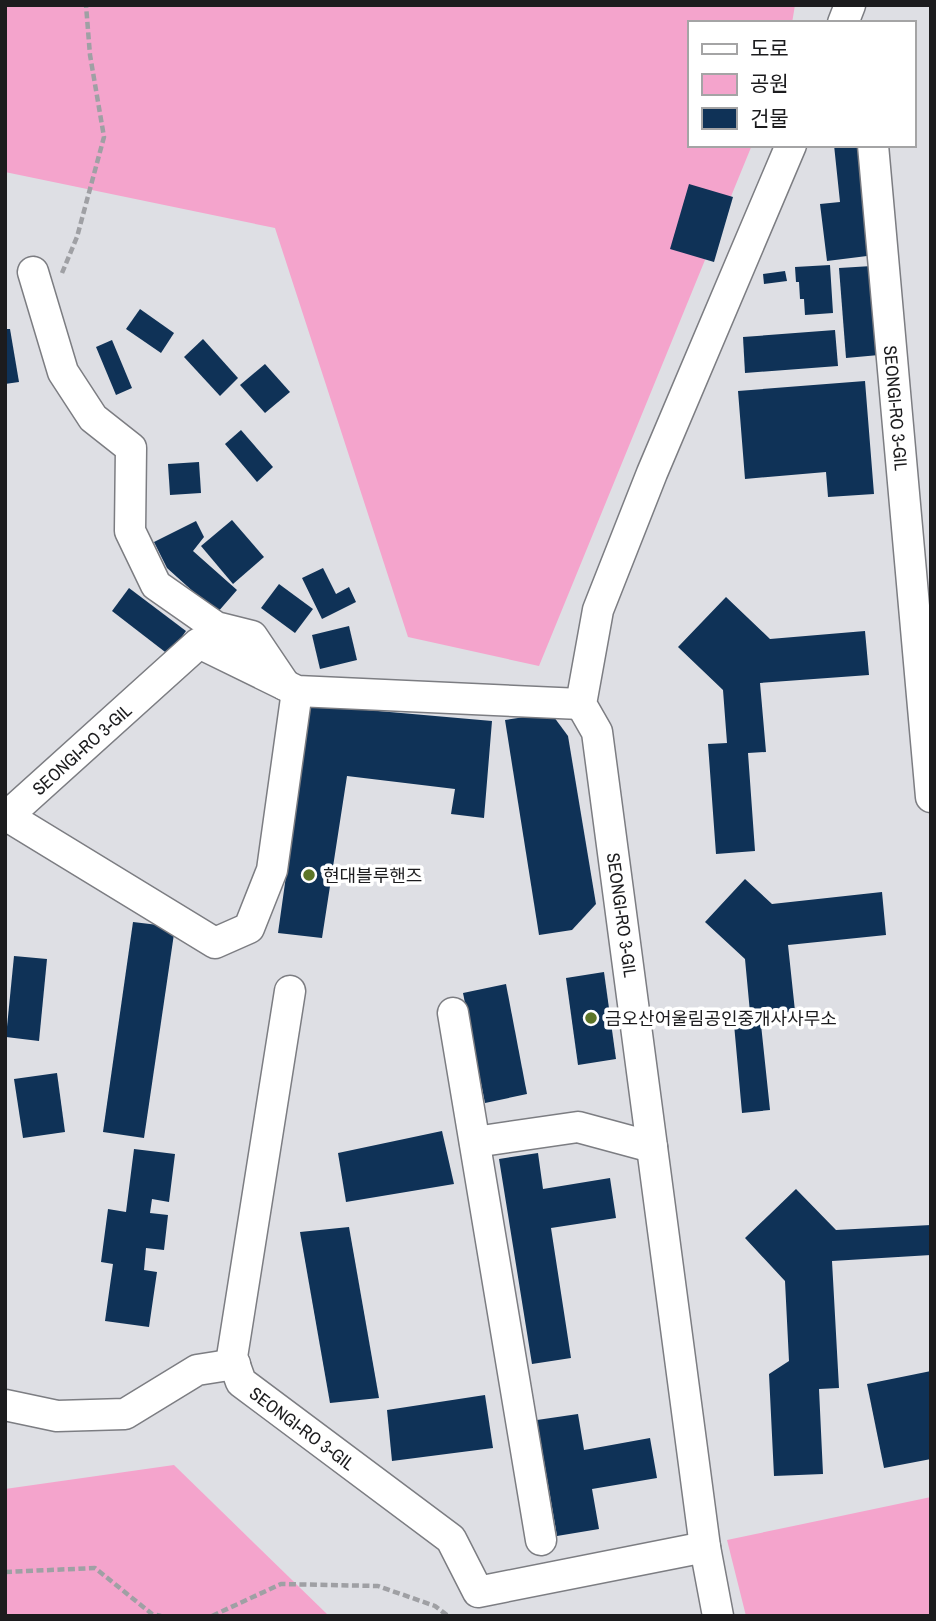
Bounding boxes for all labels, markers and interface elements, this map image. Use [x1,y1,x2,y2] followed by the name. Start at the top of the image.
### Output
[688,21,915,147] legend
[750,34,789,63] text: 도로
[750,69,789,98] text: 공원
[750,104,789,133] text: 건물
[878,344,914,472] street label: SEONGI-RO 3-GIL
[26,698,136,800] street label: SEONGI-RO 3-GIL
[601,851,643,979] street label: SEONGI-RO 3-GIL
[323,863,422,888] place label: 현대블루핸즈
[301,867,317,883] marker: 현대블루핸즈
[605,1006,837,1031] place label: 금오산어울림공인중개사사무소
[583,1010,599,1026] marker: 금오산어울림공인중개사사무소
[245,1380,360,1476] street label: SEONGI-RO 3-GIL

